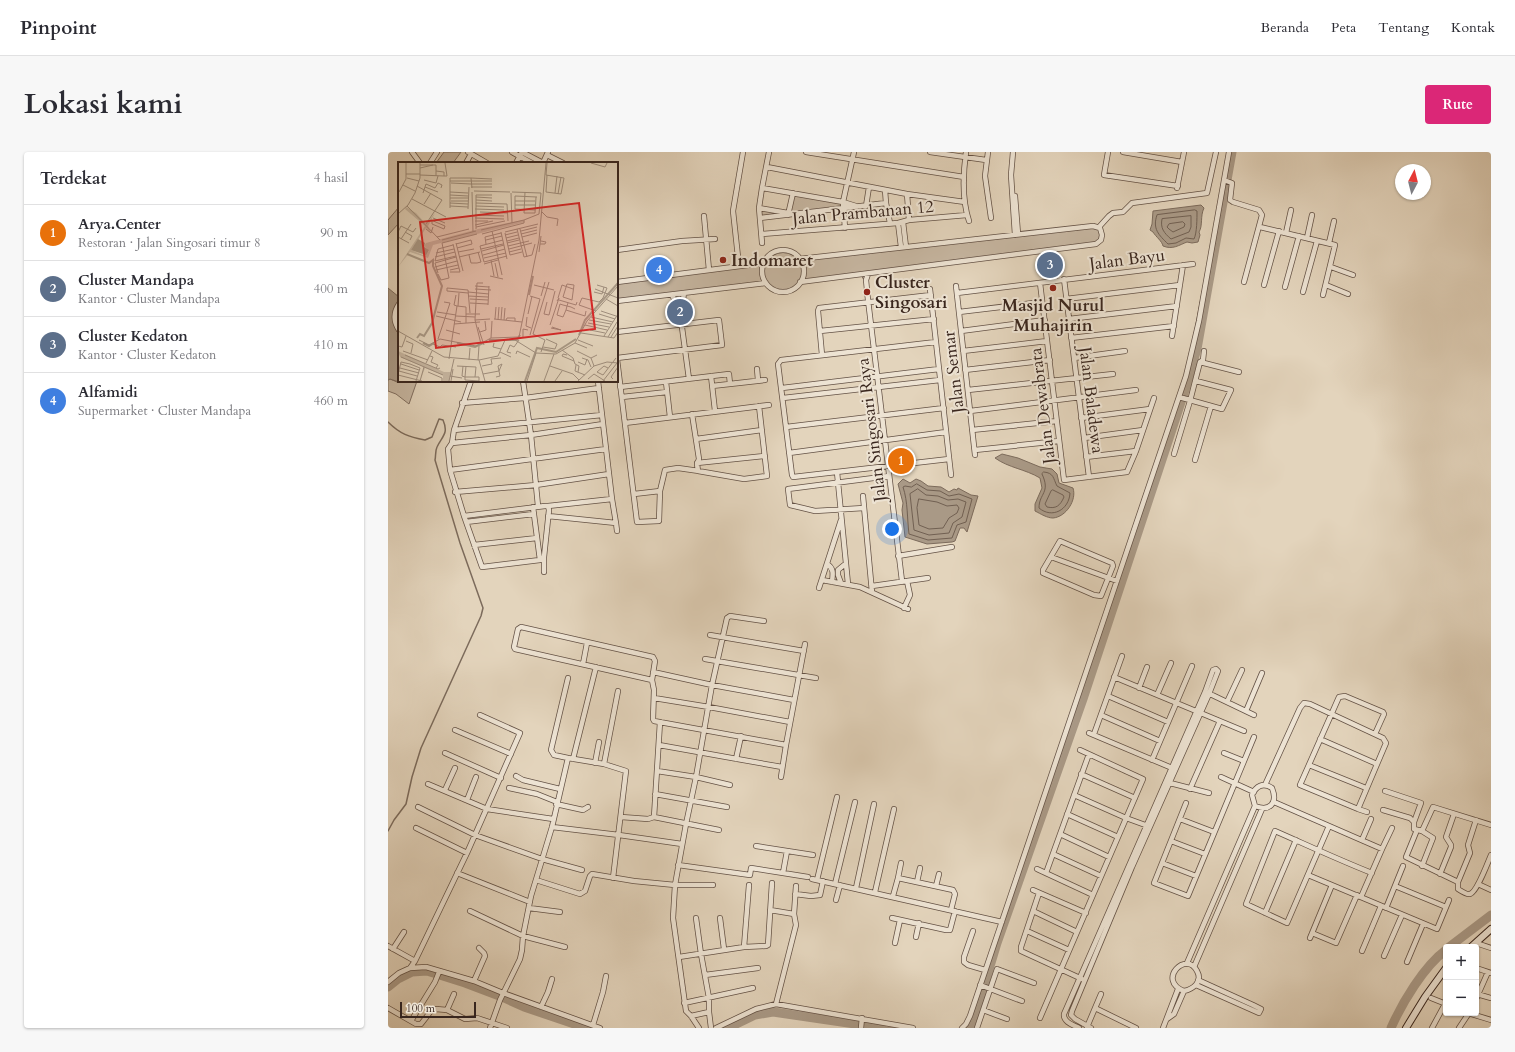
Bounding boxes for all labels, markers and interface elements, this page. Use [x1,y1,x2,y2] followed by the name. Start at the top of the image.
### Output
[20,15,97,41] text: Pinpoint
[1261,18,1309,37] text: Beranda
[1331,18,1356,37] text: Peta
[1378,18,1429,37] text: Tentang
[1451,18,1495,37] text: Kontak
[24,85,182,123] text: Lokasi kami
[1425,85,1491,124] button: Rute
[398,162,618,382] inset map
[1395,164,1431,200] north arrow
[40,167,106,190] text: Terdekat
[314,169,348,187] text: 4 hasil
[788,195,935,230] street label: Jalan Prambanan 12
[78,214,161,234] text: Arya.Center
[50,224,56,242] text: 1
[320,224,348,242] text: 90 m
[78,234,261,252] text: Restoran · Jalan Singosari timur 8
[1085,243,1166,276] street label: Jalan Bayu
[731,249,813,272] place label: Indomaret
[1037,250,1063,280] pin: 3
[646,255,672,285] pin: 4
[718,255,728,265] marker: Indomaret
[78,270,194,290] text: Cluster Mandapa
[875,271,947,314] place label: Cluster Singosari
[50,280,56,298] text: 2
[314,280,348,298] text: 400 m
[1048,283,1058,293] marker: Masjid Nurul Muhajirin
[862,287,872,297] marker: Cluster Singosari
[78,290,220,308] text: Kantor · Cluster Mandapa
[1002,294,1104,337] place label: Masjid Nurul Muhajirin
[667,297,693,327] pin: 2
[78,326,188,346] text: Cluster Kedaton
[937,328,970,418] street label: Jalan Semar
[50,336,56,354] text: 3
[314,336,348,354] text: 410 m
[1073,342,1110,455] street label: Jalan Baladewa
[78,346,216,364] text: Kantor · Cluster Kedaton
[1024,346,1061,468] street label: Jalan Dewabrata
[851,356,892,506] street label: Jalan Singosari Raya
[78,382,138,402] text: Alfamidi
[50,392,56,410] text: 4
[314,392,348,410] text: 460 m
[78,402,251,420] text: Supermarket · Cluster Mandapa
[888,446,914,476] pin: 1
[882,519,902,539] your location
[1443,944,1479,1016] map controls
[1443,944,1479,980] button: +
[1443,980,1479,1016] button: −
[400,1000,476,1019] scale bar
[406,1001,435,1016] text: 100 m

